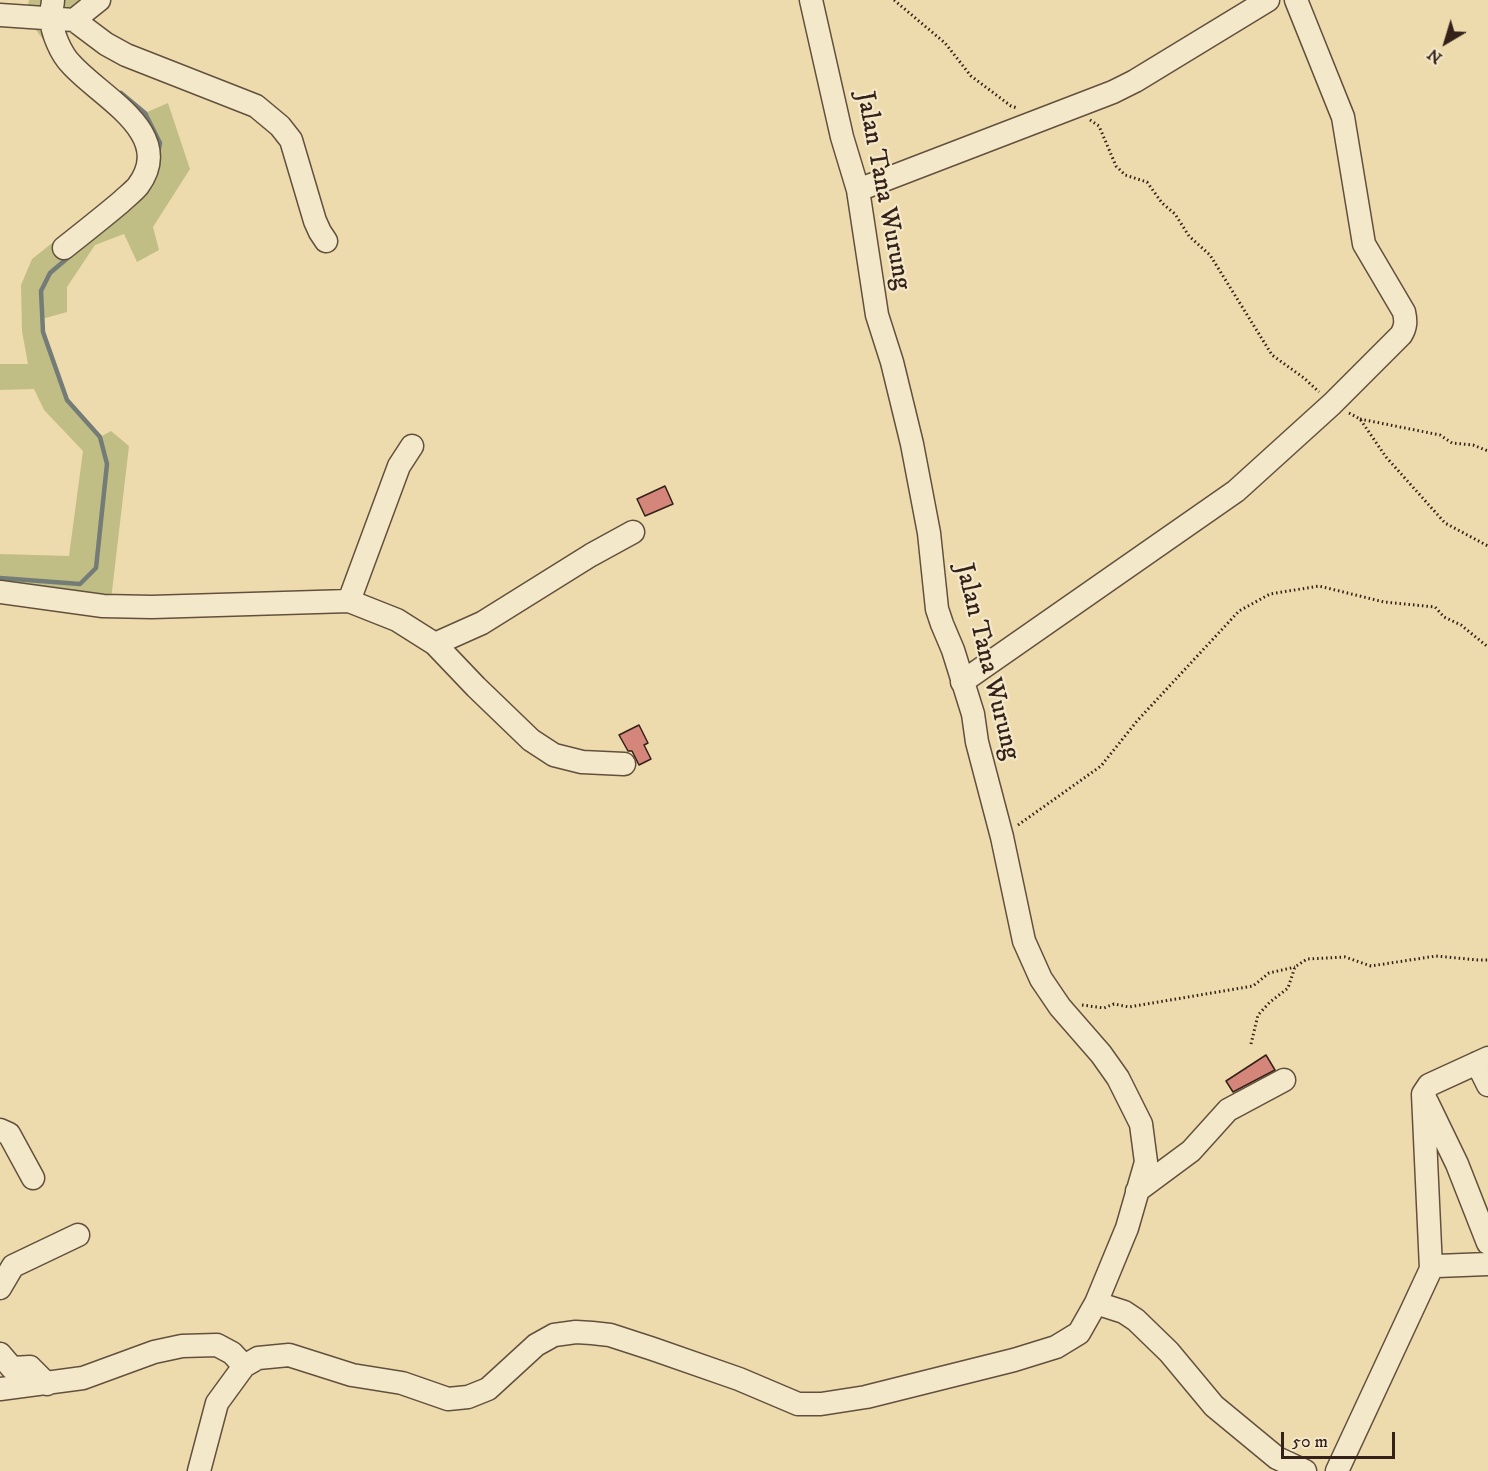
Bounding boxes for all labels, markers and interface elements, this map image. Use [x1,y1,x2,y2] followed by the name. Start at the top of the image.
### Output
[1416,12,1476,72] north arrow
[1424,44,1446,68] text: N
[848,89,916,293] street label: Jalan Tana Wurung
[947,561,1025,763] street label: Jalan Tana Wurung
[1284,1420,1398,1458] scale bar
[1292,1431,1328,1453] text: 50 m

